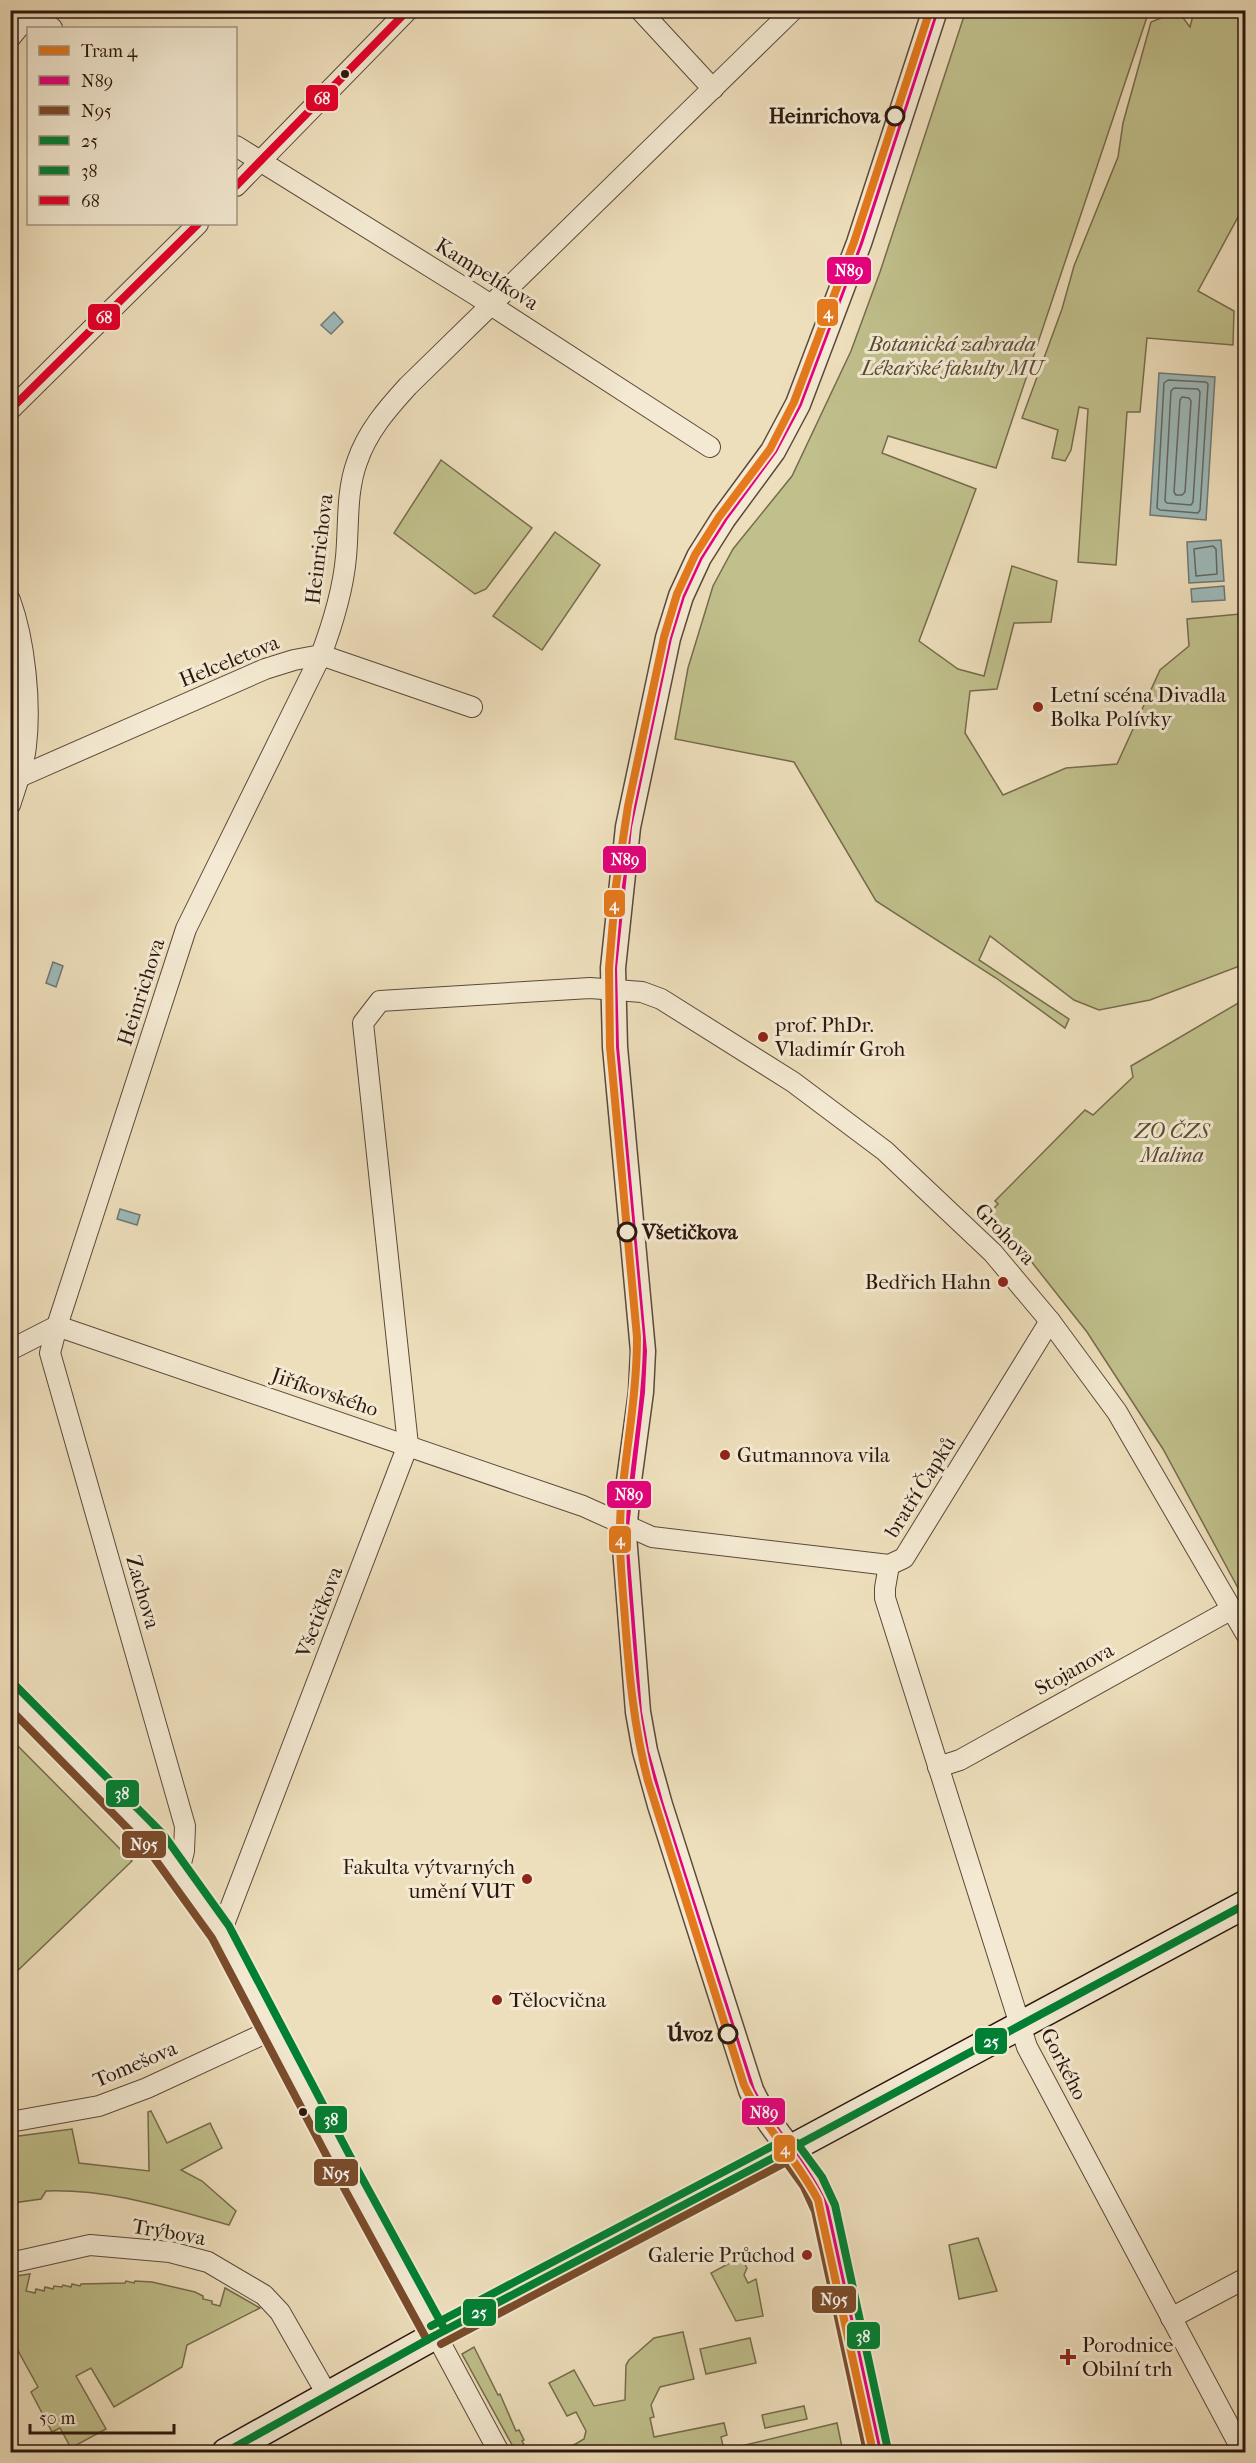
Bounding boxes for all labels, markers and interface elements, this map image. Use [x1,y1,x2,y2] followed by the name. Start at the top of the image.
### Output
[27,27,237,225] legend
[81,41,138,62] text: Tram 4
[339,68,351,80] unlabelled marker
[81,71,113,92] text: N89
[305,84,339,112] line badge: 68
[314,89,330,108] text: 68
[81,101,112,122] text: N95
[769,104,881,128] place label: Heinrichova
[885,106,905,126] marker: Heinrichova
[81,131,98,152] text: 25
[81,161,97,182] text: 38
[81,191,100,212] text: 68
[431,233,543,315] street label: Kampelíkova
[826,256,872,285] line badge: N89
[835,261,863,281] text: N89
[816,298,839,327] line badge: 4
[87,303,121,331] line badge: 68
[822,303,834,323] text: 4
[96,308,112,327] text: 68
[859,332,1046,380] park label: Botanická zahrada Lékařské fakulty MU
[300,492,338,606] street label: Heinrichova
[176,630,283,692] street label: Helceletova
[1050,683,1227,731] place label: Letní scéna Divadla Bolka Polívky
[1031,700,1045,714] marker: Letní scéna Divadla Bolka Polívky
[602,845,647,874] line badge: N89
[611,850,639,870] text: N89
[603,889,626,918] line badge: 4
[608,895,620,915] text: 4
[112,935,170,1049] street label: Heinrichova
[774,1013,905,1061] place label: prof. PhDr. Vladimír Groh
[756,1030,770,1044] marker: prof. PhDr. Vladimír Groh
[1133,1119,1211,1167] park label: ZO ČZS Malina
[970,1198,1040,1270] street label: Grohova
[641,1220,739,1244] place label: Všetičkova
[617,1222,637,1242] marker: Všetičkova
[865,1270,991,1294] place label: Bedřich Hahn
[996,1275,1010,1289] marker: Bedřich Hahn
[267,1362,381,1421] street label: Jiříkovského
[879,1432,961,1543] street label: bratří Čapků
[737,1443,890,1467] place label: Gutmannova vila
[718,1448,732,1462] marker: Gutmannova vila
[606,1480,652,1509] line badge: N89
[615,1485,643,1505] text: N89
[608,1525,632,1554] line badge: 4
[614,1530,626,1550] text: 4
[121,1553,165,1632] street label: Zachova
[290,1563,347,1662] street label: Všetičkova
[1030,1637,1118,1700] street label: Stojanova
[105,1779,140,1808] line badge: 38
[115,1784,129,1804] text: 38
[121,1830,167,1859] line badge: N95
[130,1835,158,1855] text: N95
[343,1855,516,1903] place label: Fakulta výtvarných umění VUT
[520,1872,534,1886] marker: Fakulta výtvarných umění VUT
[509,1988,606,2012] place label: Tělocvična
[490,1993,504,2007] marker: Tělocvična
[666,2021,714,2046] place label: Úvoz
[718,2024,738,2044] marker: Úvoz
[1036,2024,1092,2104] street label: Gorkého
[974,2027,1008,2055] line badge: 25
[983,2032,999,2051] text: 25
[90,2036,181,2092] street label: Tomešova
[741,2097,786,2126] line badge: N89
[750,2103,778,2123] text: N89
[314,2105,348,2134] line badge: 38
[297,2106,309,2118] unlabelled marker
[324,2110,338,2130] text: 38
[773,2134,796,2163] line badge: 4
[779,2139,791,2159] text: 4
[313,2158,359,2187] line badge: N95
[322,2164,350,2184] text: N95
[130,2214,208,2250] street label: Trýbova
[648,2243,796,2267] place label: Galerie Průchod
[800,2248,814,2262] marker: Galerie Průchod
[811,2285,857,2314] line badge: N95
[820,2290,848,2310] text: N95
[462,2298,497,2327] line badge: 25
[471,2303,487,2322] text: 25
[846,2321,881,2350] line badge: 38
[856,2327,870,2347] text: 38
[1082,2333,1174,2381] place label: Porodnice Obilní trh
[1059,2348,1077,2366] marker: Porodnice Obilní trh
[30,2397,174,2435] scale bar
[39,2408,76,2429] text: 50 m

